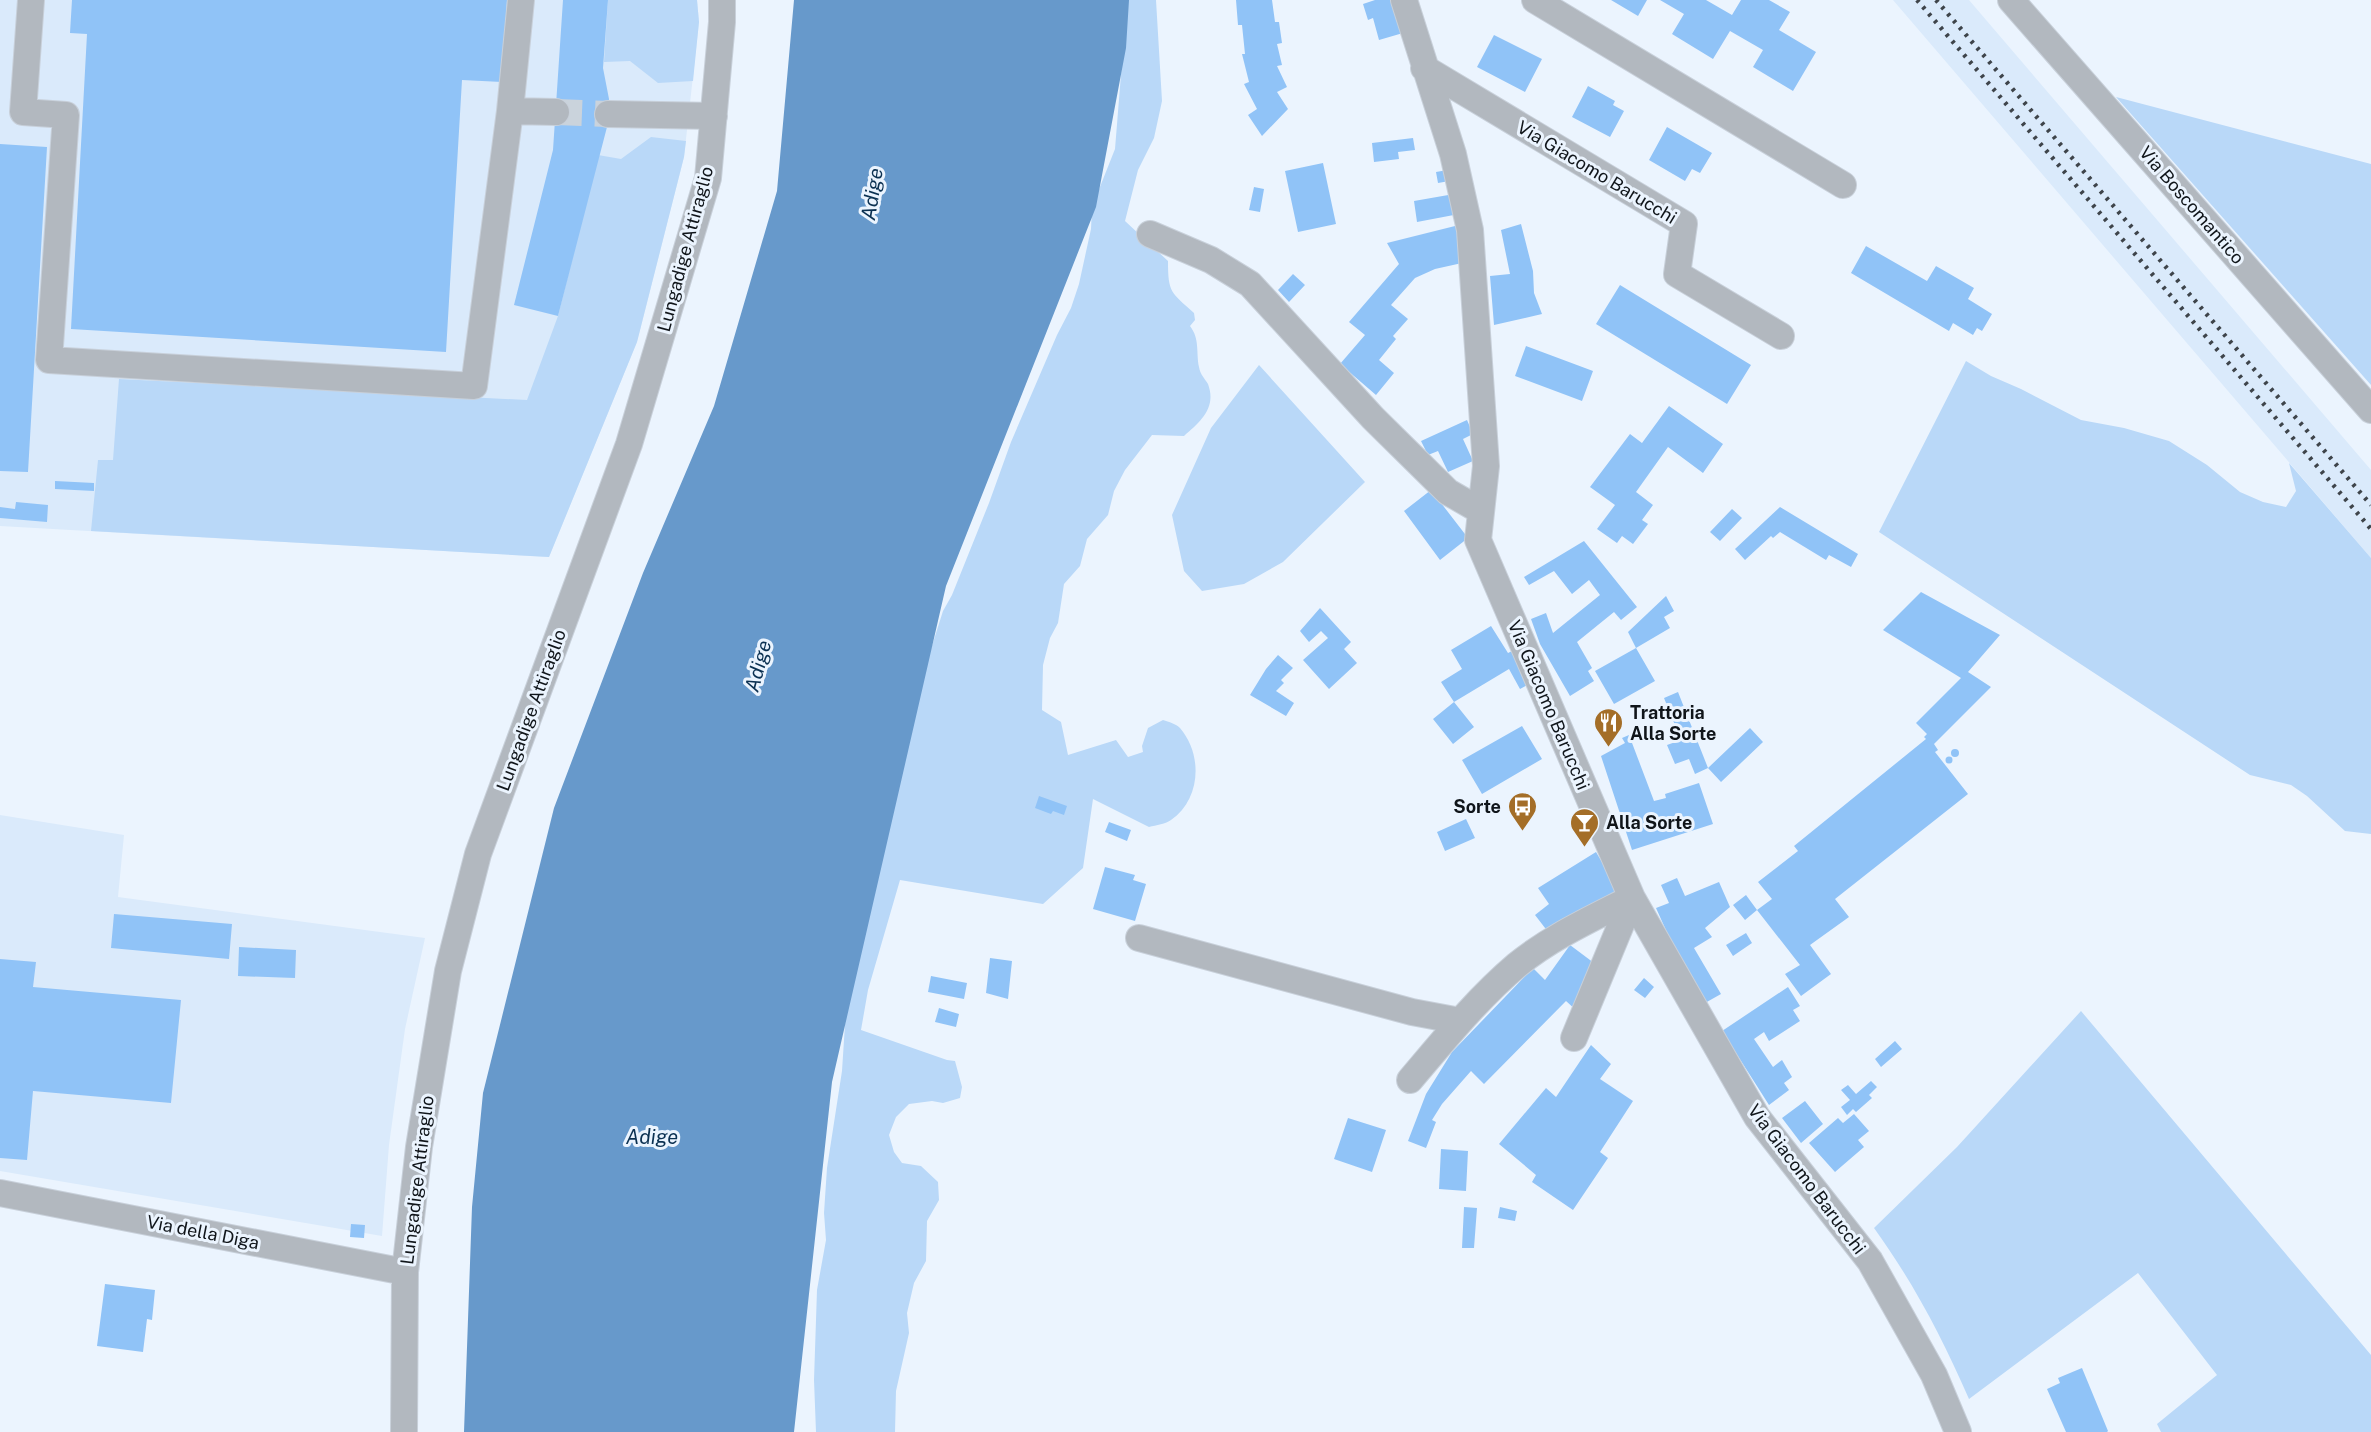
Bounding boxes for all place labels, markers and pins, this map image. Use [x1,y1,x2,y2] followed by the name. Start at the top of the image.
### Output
[1630,702,1716,744] place label: Trattoria Alla Sorte
[1593,706,1625,748] restaurant icon: Trattoria Alla Sorte
[1506,790,1538,832] bus stop icon: Sorte
[1453,796,1501,817] place label: Sorte
[1569,806,1601,848] bar icon: Alla Sorte
[1606,812,1692,833] place label: Alla Sorte

